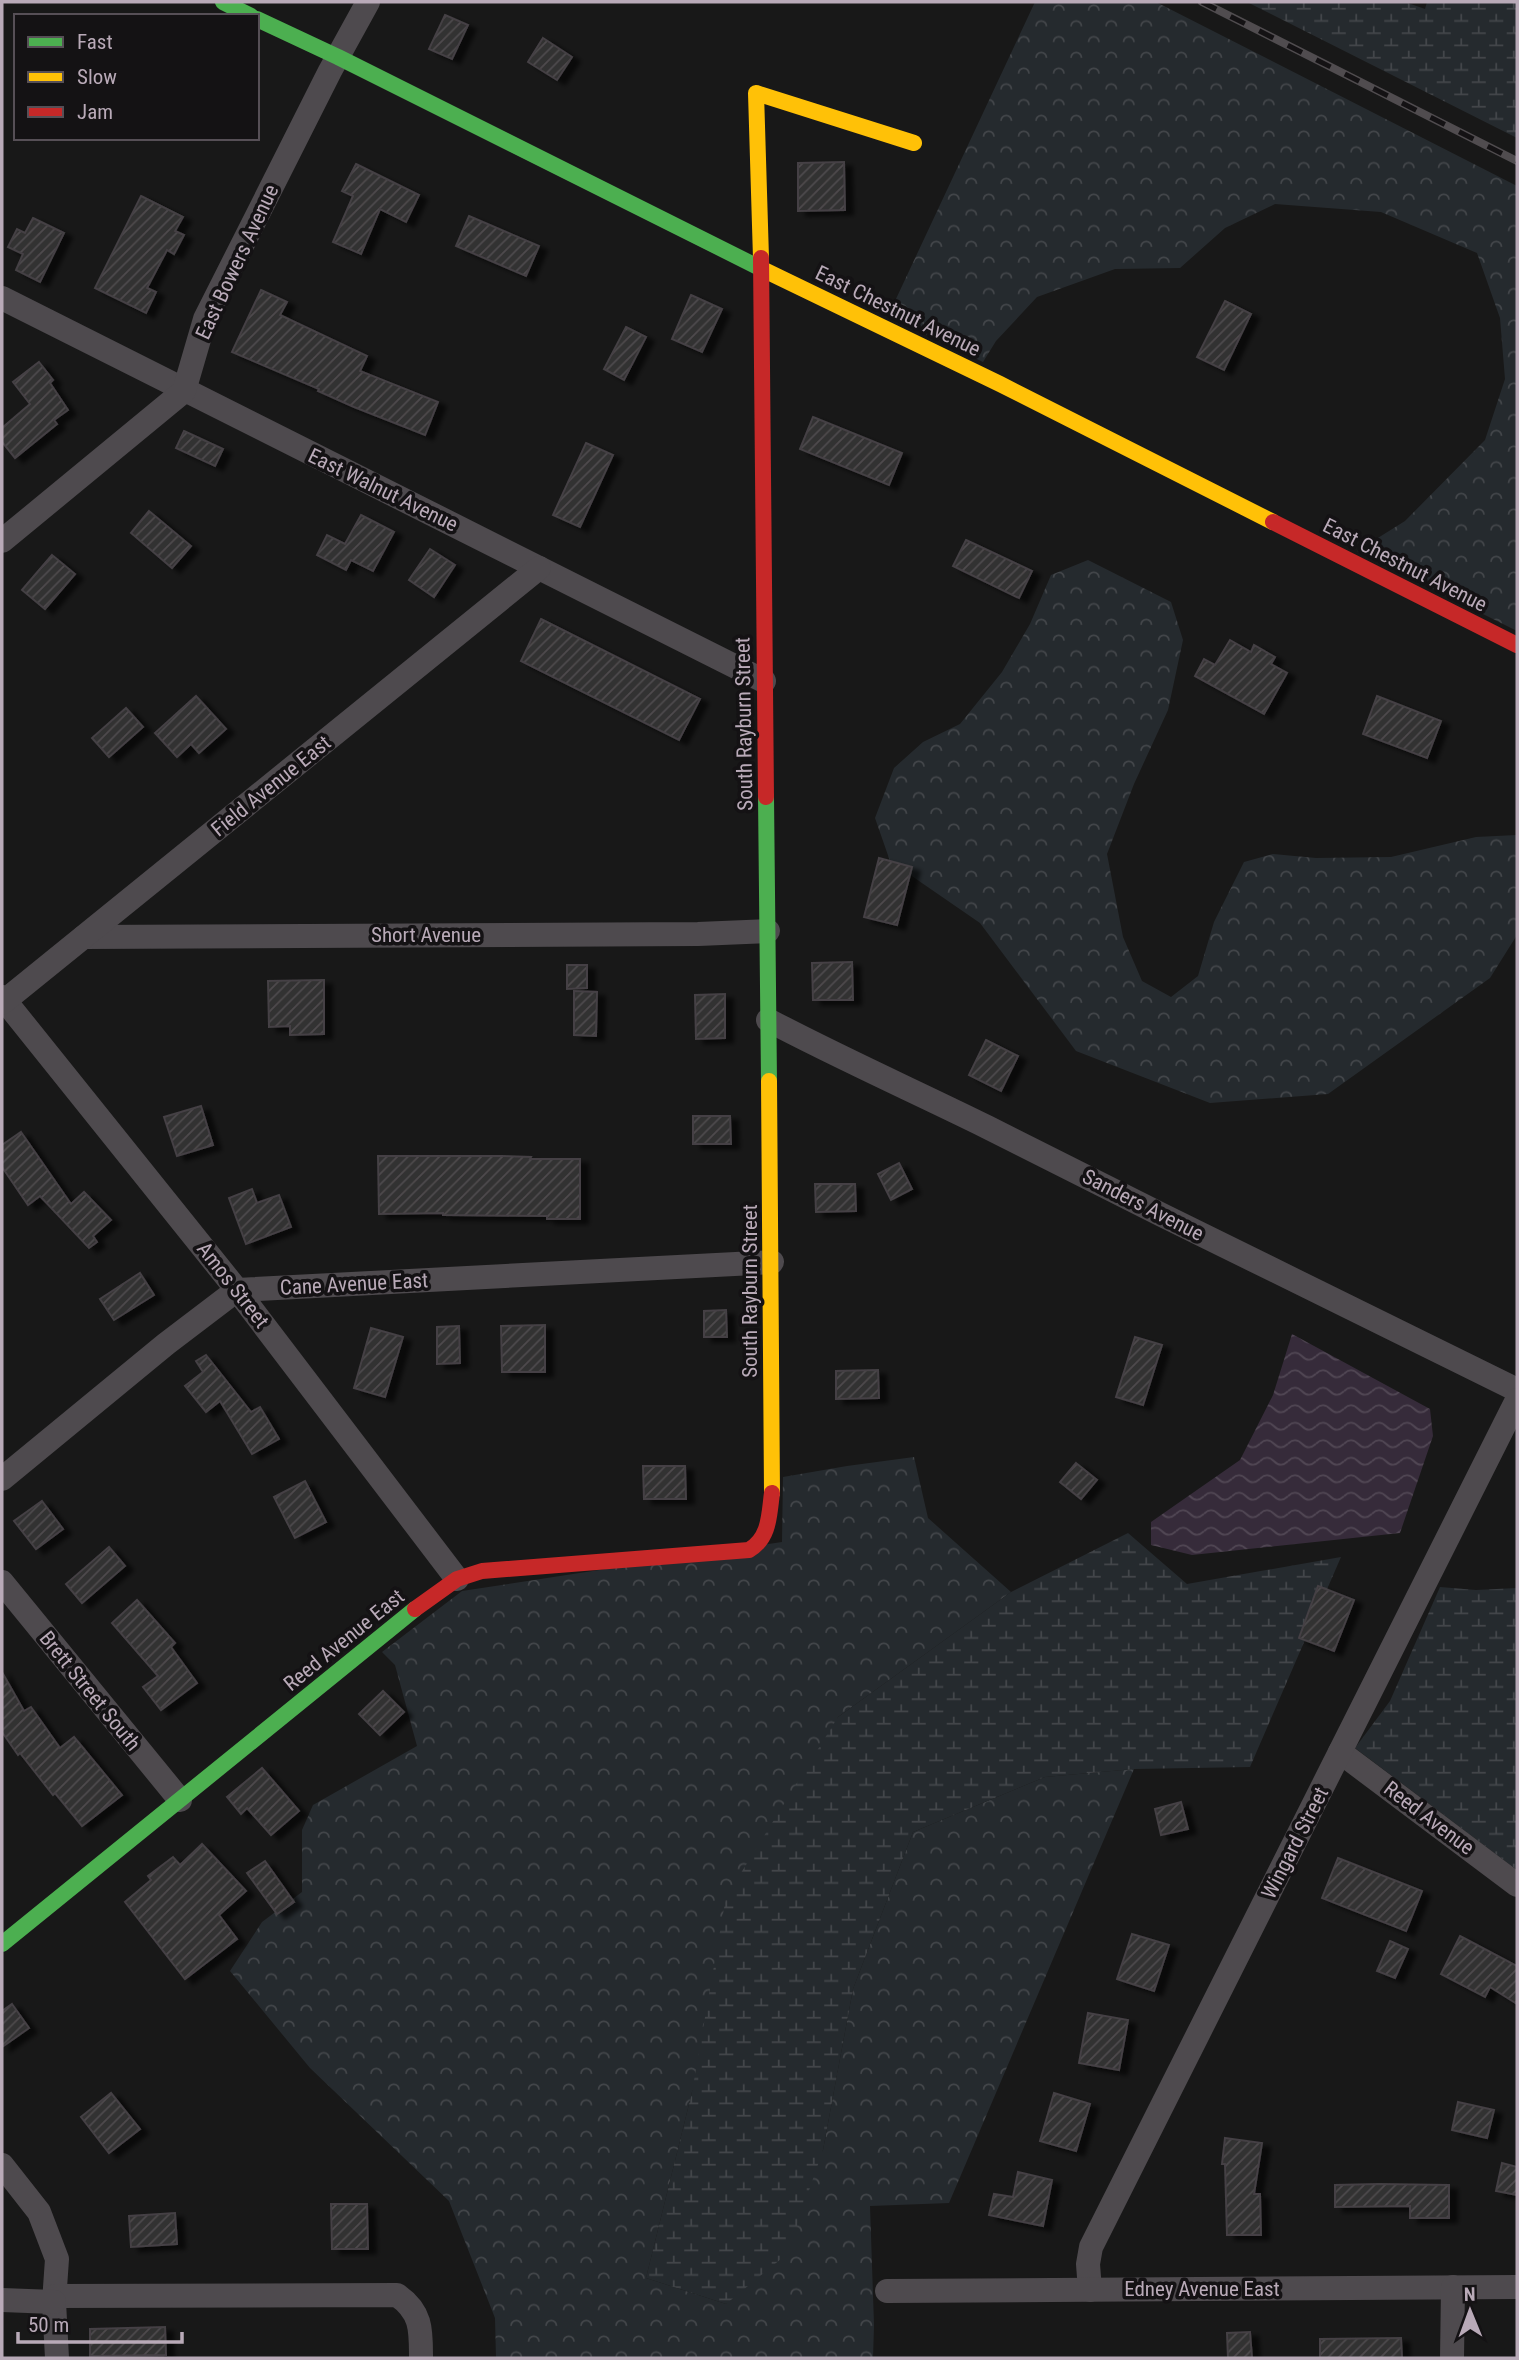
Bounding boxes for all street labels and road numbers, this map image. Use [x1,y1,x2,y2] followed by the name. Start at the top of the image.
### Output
[191,181,283,343] street label: East Bowers Avenue
[812,261,985,361] street label: East Chestnut Avenue
[304,443,462,537] street label: East Walnut Avenue
[1319,513,1491,617] street label: East Chestnut Avenue
[730,637,758,811] street label: South Rayburn Street
[207,731,335,841] street label: Field Avenue East
[371,923,481,947] street label: Short Avenue
[1078,1164,1208,1246] street label: Sanders Avenue
[738,1204,762,1378] street label: South Rayburn Street
[192,1237,274,1333] street label: Amos Street
[279,1268,429,1300] street label: Cane Avenue East
[279,1584,409,1696] street label: Reed Avenue East
[35,1626,145,1756] street label: Brett Street South
[1379,1776,1479,1860] street label: Reed Avenue
[1257,1783,1333,1903] street label: Wingard Street
[1124,2277,1280,2301] street label: Edney Avenue East

